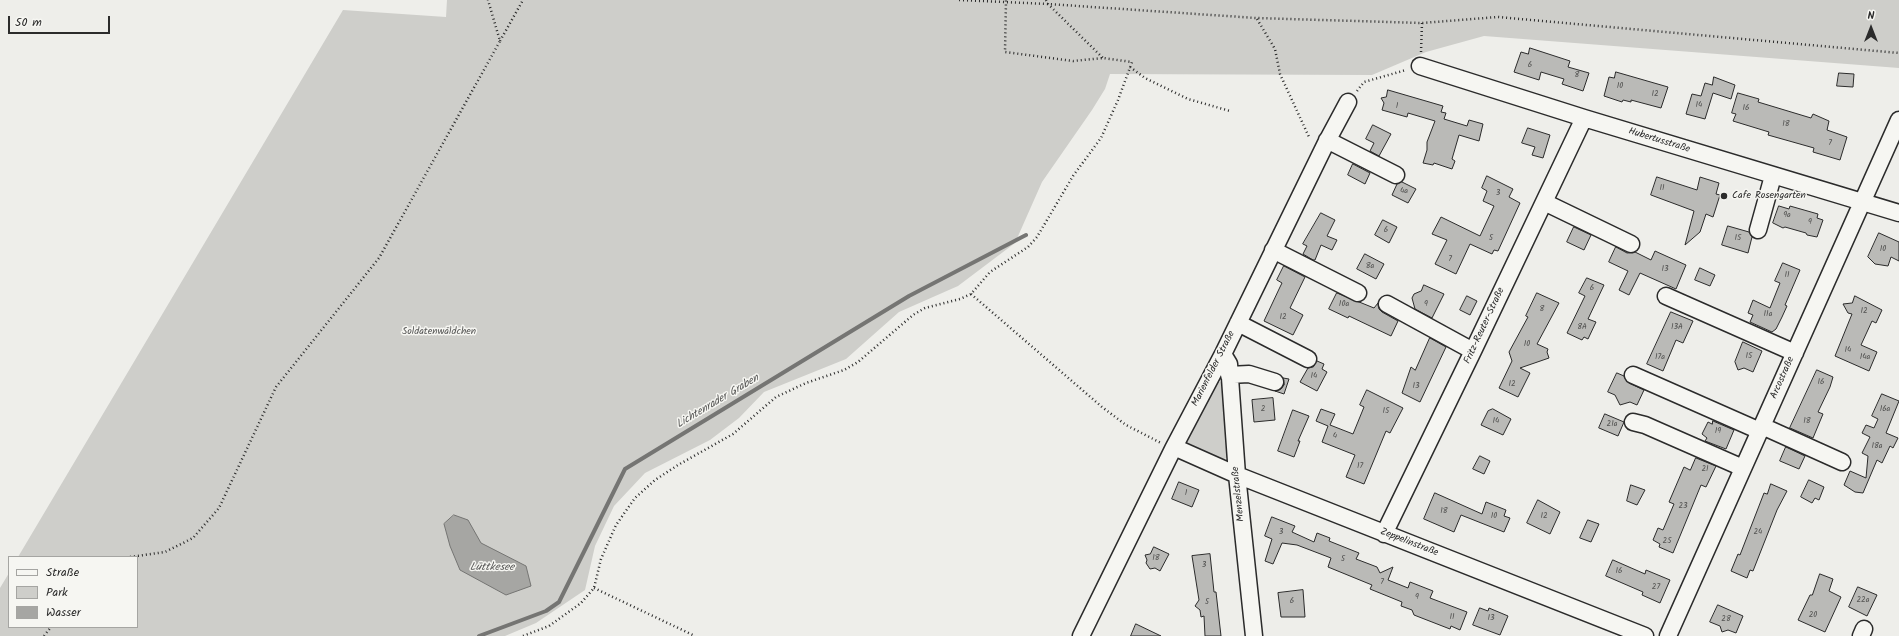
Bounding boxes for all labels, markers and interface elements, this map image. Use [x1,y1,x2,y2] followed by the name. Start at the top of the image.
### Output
[1868,7,1874,25] text: N
[10,8,112,34] scale bar
[1851,8,1891,48] north arrow
[15,13,42,32] text: 50 m
[1528,61,1532,71] house number: 6
[1575,71,1579,81] house number: 8
[1617,82,1623,92] house number: 10
[1651,90,1659,100] house number: 12
[1696,101,1702,111] house number: 14
[1396,102,1398,112] house number: 1
[1743,104,1749,114] house number: 16
[1782,120,1790,130] house number: 18
[1627,126,1691,156] street label: Hubertusstraße
[1828,139,1832,149] house number: 7
[1659,184,1665,194] house number: 11
[1400,187,1408,197] house number: 4a
[1496,189,1500,199] house number: 3
[1732,190,1806,202] place label: Cafe Rosengarten
[1719,191,1729,201] marker: Cafe Rosengarten
[1783,211,1791,221] house number: 9a
[1808,218,1812,228] house number: 9
[1384,226,1388,236] house number: 6
[1489,234,1493,244] house number: 5
[1735,234,1741,244] house number: 15
[1880,245,1886,255] house number: 10
[1448,255,1452,265] house number: 7
[1366,262,1374,272] house number: 8a
[1661,265,1669,275] house number: 13
[1784,271,1790,281] house number: 11
[1590,284,1594,294] house number: 6
[1462,286,1508,366] street label: Fritz-Reuter-Straße
[1339,300,1349,310] house number: 10a
[1424,300,1428,310] house number: 9
[1540,305,1544,315] house number: 8
[1860,307,1868,317] house number: 12
[1764,310,1772,320] house number: 11a
[1279,313,1287,323] house number: 12
[1577,323,1587,333] house number: 8A
[1671,323,1683,333] house number: 13A
[402,326,476,338] park label: Soldatenwäldchen
[1190,329,1238,409] street label: Marienfelder Straße
[1524,340,1530,350] house number: 10
[1845,346,1851,356] house number: 14
[1746,352,1752,362] house number: 15
[1655,353,1665,363] house number: 17a
[1860,353,1870,363] house number: 14a
[1768,355,1798,401] street label: Arcostraße
[674,372,762,432] water label: Lichtenrader Graben
[1311,372,1317,382] house number: 14
[1818,378,1824,388] house number: 16
[1508,380,1516,390] house number: 12
[1412,382,1420,392] house number: 13
[1261,405,1265,415] house number: 2
[1880,405,1890,415] house number: 16a
[1383,407,1389,417] house number: 15
[1493,417,1499,427] house number: 14
[1803,417,1811,427] house number: 18
[1607,420,1617,430] house number: 21a
[1715,427,1721,437] house number: 19
[1333,432,1337,442] house number: 4
[1871,442,1883,452] house number: 18a
[1357,462,1363,472] house number: 17
[1701,465,1709,475] house number: 21
[1230,466,1248,522] street label: Menzelstraße
[1185,489,1187,499] house number: 1
[1678,502,1688,512] house number: 23
[1440,507,1448,517] house number: 18
[1491,512,1497,522] house number: 10
[1540,512,1548,522] house number: 12
[1378,526,1440,560] street label: Zeppelinstraße
[1279,528,1283,538] house number: 3
[1753,528,1763,538] house number: 24
[1663,537,1671,547] house number: 25
[1152,554,1160,564] house number: 18
[1341,555,1345,565] house number: 5
[8,556,138,628] legend
[470,561,514,575] water label: Lüttkesee
[1202,561,1206,571] house number: 3
[46,563,79,582] text: Straße
[1616,567,1622,577] house number: 16
[1380,578,1384,588] house number: 7
[46,583,68,602] text: Park
[1652,583,1660,593] house number: 27
[1415,593,1419,603] house number: 9
[1856,596,1870,606] house number: 22a
[1290,597,1294,607] house number: 6
[1205,598,1209,608] house number: 5
[46,603,81,622] text: Wasser
[1809,611,1817,621] house number: 20
[1449,613,1455,623] house number: 11
[1487,614,1495,624] house number: 13
[1721,615,1731,625] house number: 28

